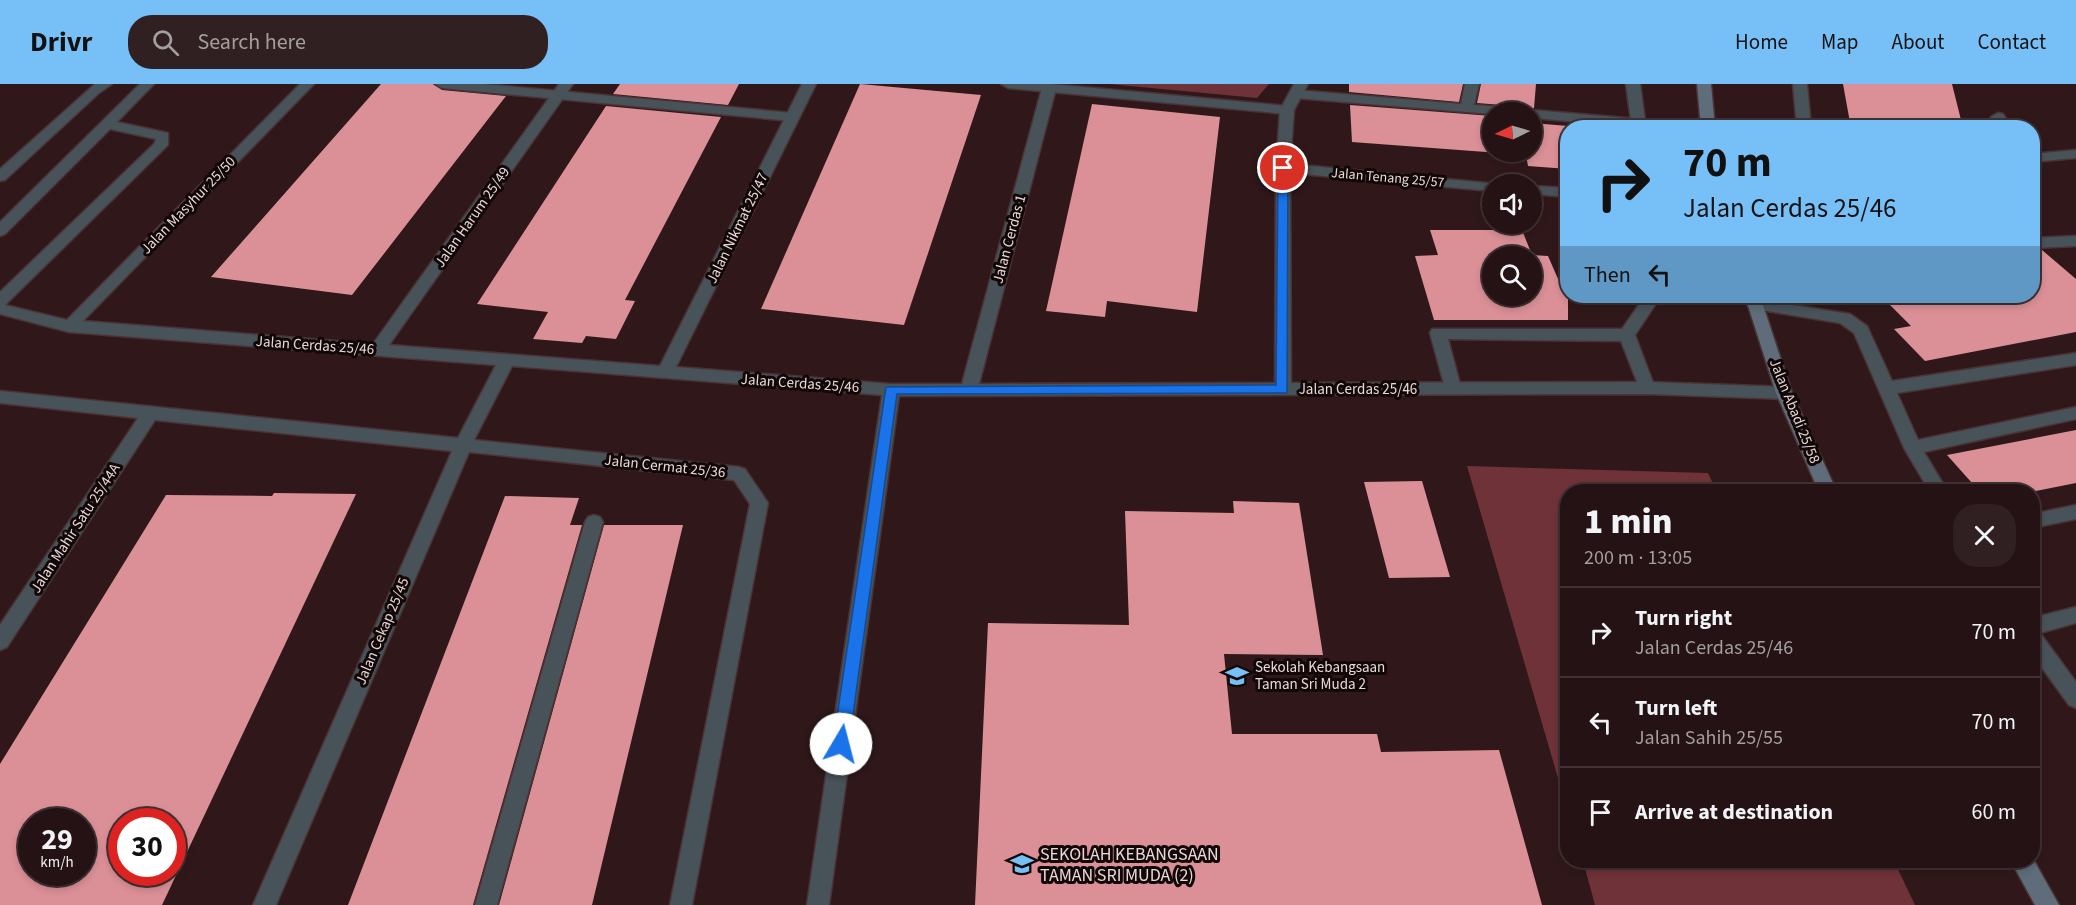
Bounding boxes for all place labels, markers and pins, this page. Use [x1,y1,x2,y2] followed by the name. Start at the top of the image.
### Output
[1257,142,1308,193] pin
[1255,657,1385,695] place label: Sekolah Kebangsaan Taman Sri Muda 2
[1224,663,1250,689] school or university icon: Sekolah Kebangsaan Taman Sri Muda 2
[1040,842,1219,888] place label: SEKOLAH KEBANGSAAN TAMAN SRI MUDA (2)
[1009,851,1035,877] school or university icon: SEKOLAH KEBANGSAAN TAMAN SRI MUDA (2)

